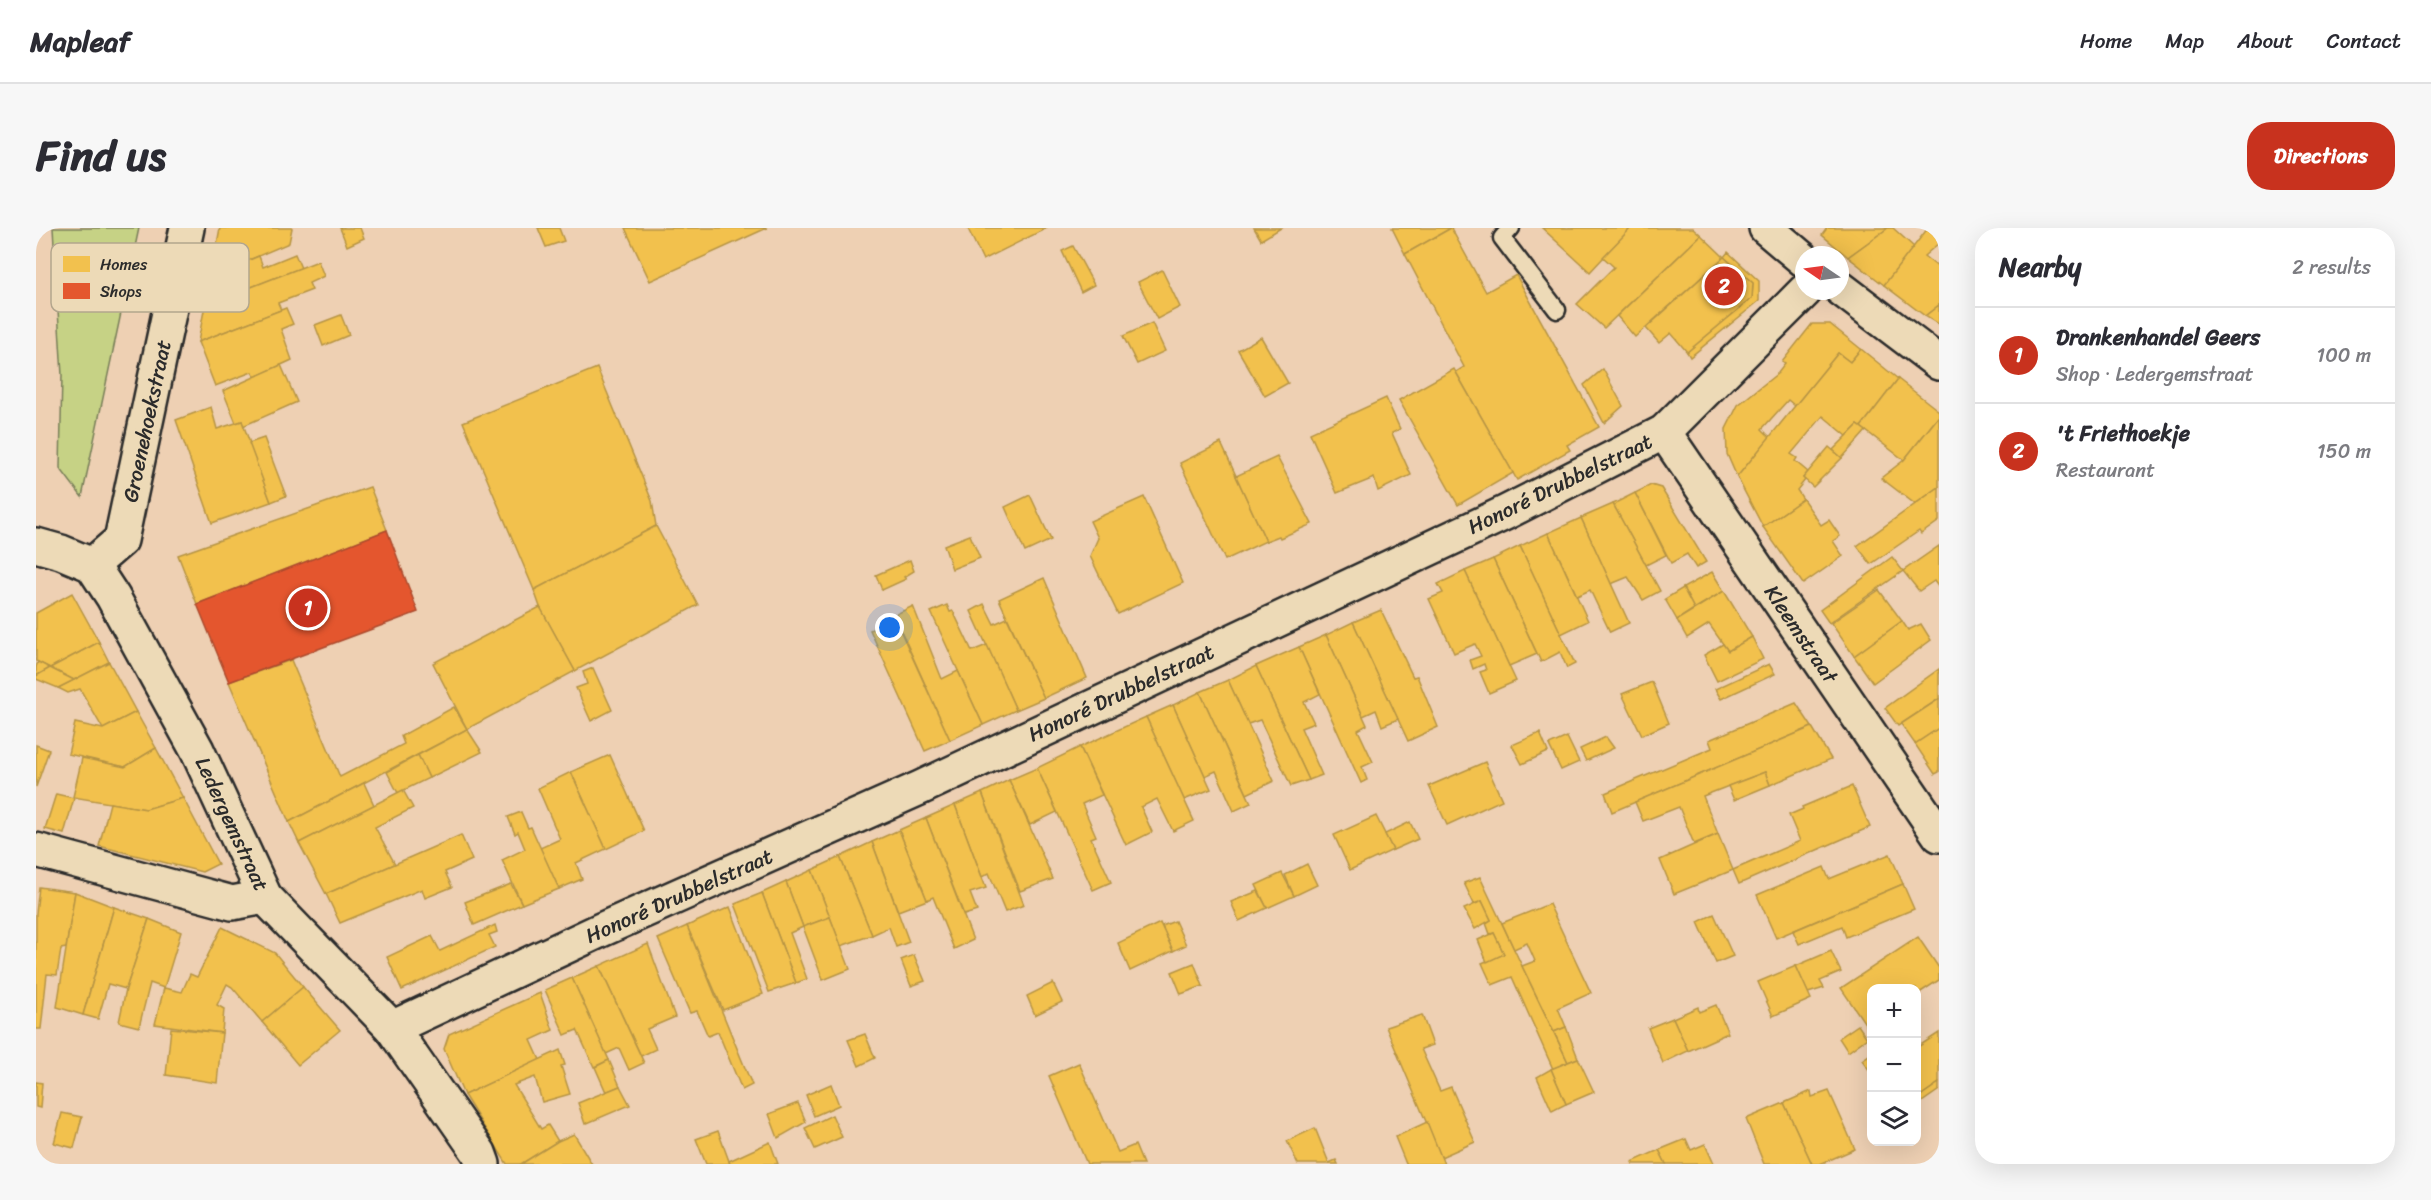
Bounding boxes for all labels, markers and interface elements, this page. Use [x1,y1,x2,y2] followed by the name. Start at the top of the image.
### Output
[30,17,130,66] text: Mapleaf
[2080,22,2132,60] text: Home
[2165,22,2204,60] text: Map
[2237,22,2294,60] text: About
[2327,22,2401,60] text: Contact
[36,119,166,193] text: Find us
[2247,122,2395,190] button: Directions
[51,243,249,312] legend
[1999,244,2081,290] text: Nearby
[1795,246,1849,300] north arrow
[100,250,148,279] text: Homes
[2292,250,2371,285] text: 2 results
[1704,264,1744,308] pin: 2
[100,277,142,306] text: Shops
[2056,318,2260,357] text: Drankenhandel Geers
[111,336,183,506] street label: Groenehoekstraat
[2014,338,2023,373] text: 1
[2317,338,2371,373] text: 100 m
[2056,357,2253,392] text: Shop · Ledergemstraat
[2056,414,2190,453] text: 't Friethoekje
[1461,423,1659,545] street label: Honoré Drubbelstraat
[2013,434,2024,469] text: 2
[2317,434,2371,469] text: 150 m
[2056,453,2155,488] text: Restaurant
[1754,577,1849,692] street label: Kleemstraat
[288,586,328,631] pin: 1
[875,613,904,642] your location
[1021,633,1221,753] street label: Honoré Drubbelstraat
[184,750,280,898] street label: Ledergemstraat
[579,838,779,954] street label: Honoré Drubbelstraat
[1867,984,1921,1146] map controls
[1867,984,1921,1038] button: +
[1867,1038,1921,1092] button: −
[1867,1092,1921,1146] button: layers

